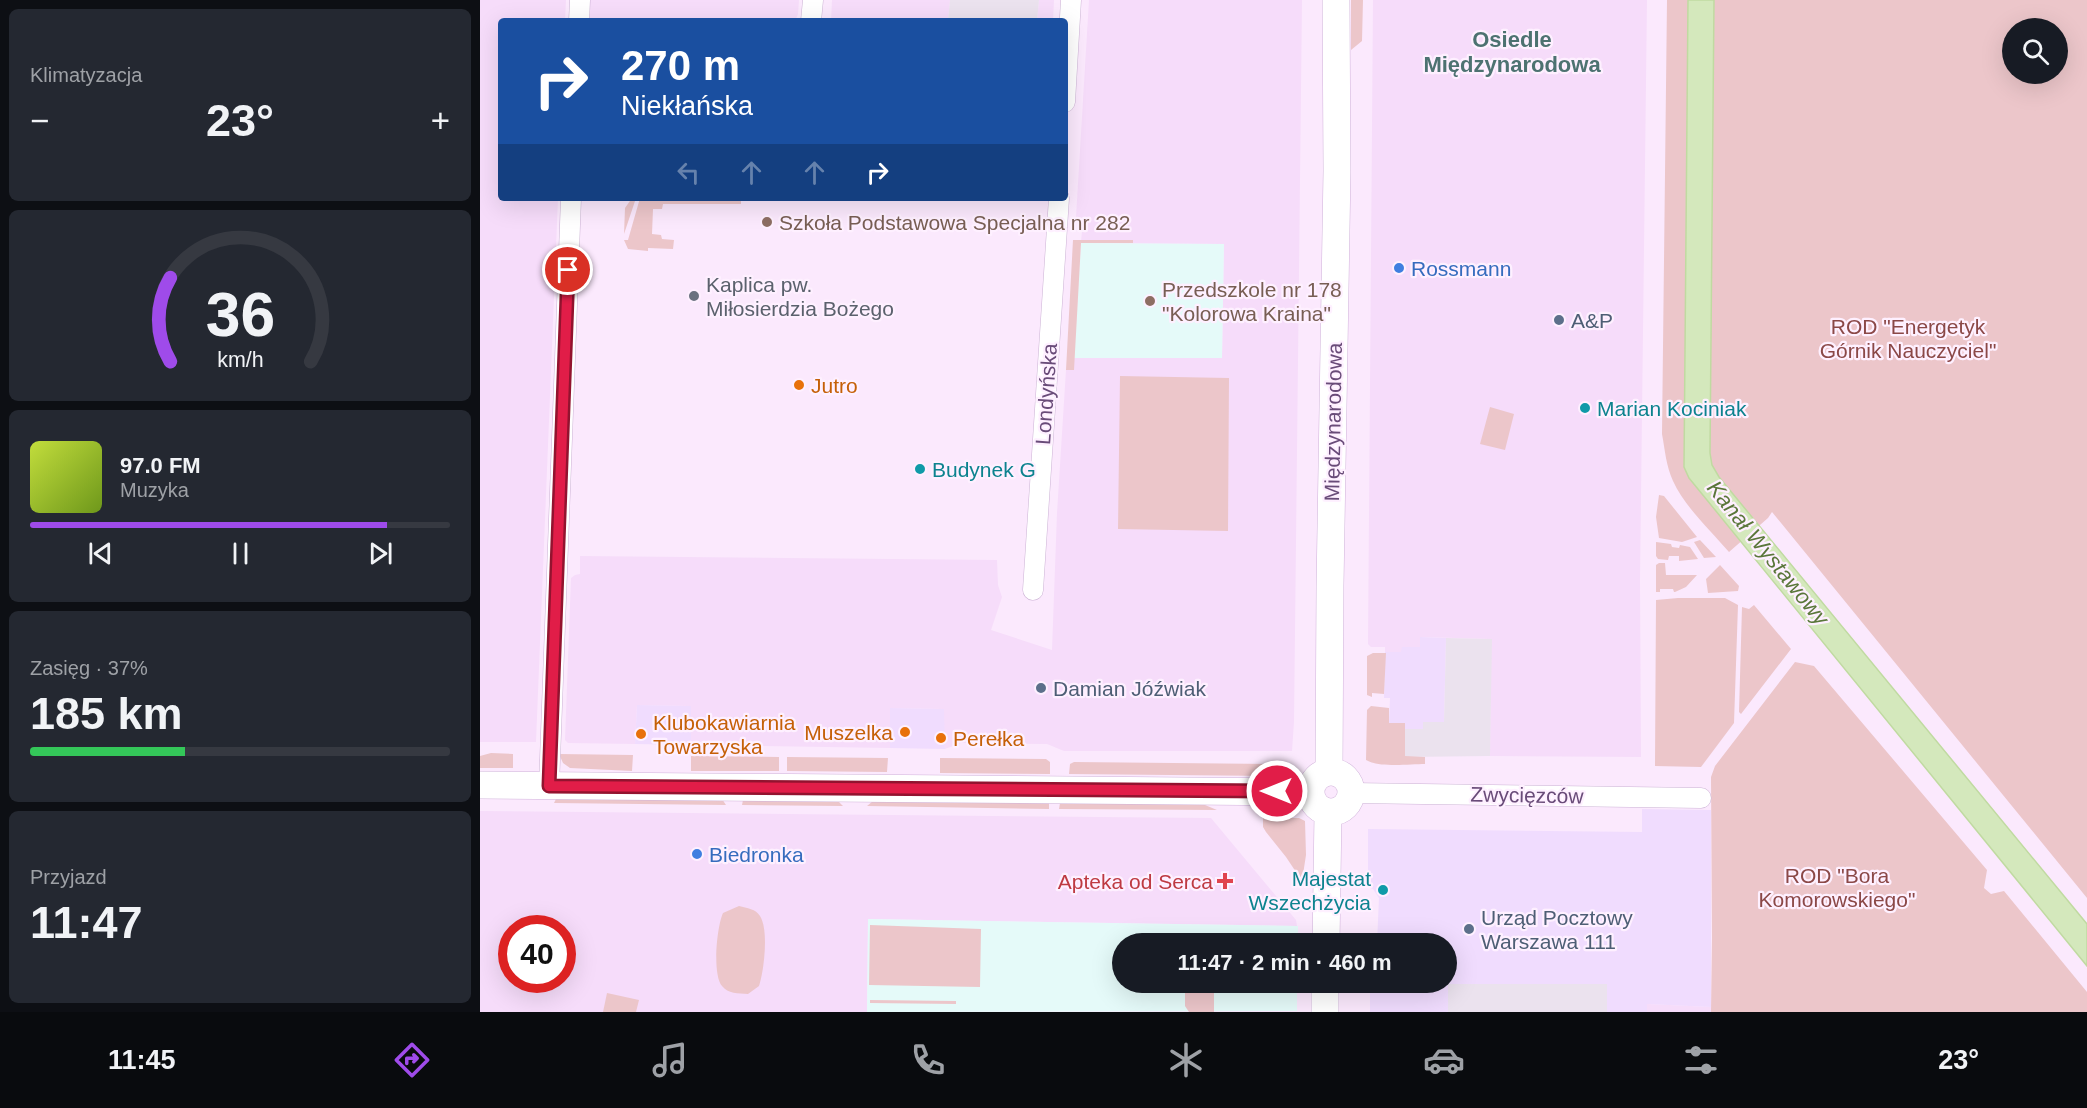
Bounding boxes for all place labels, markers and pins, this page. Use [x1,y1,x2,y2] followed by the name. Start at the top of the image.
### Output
[779,211,1130,234] place label: Szkoła Podstawowa Specjalna nr 282
[760,215,774,229] marker: Szkoła Podstawowa Specjalna nr 282
[542,244,593,295] pin
[1411,257,1511,280] place label: Rossmann
[1392,261,1406,275] marker: Rossmann
[706,273,894,320] place label: Kaplica pw. Miłosierdzia Bożego
[1162,278,1342,325] place label: Przedszkole nr 178 "Kolorowa Kraina"
[687,289,701,303] marker: Kaplica pw. Miłosierdzia Bożego
[1143,294,1157,308] marker: Przedszkole nr 178 "Kolorowa Kraina"
[1571,309,1613,332] place label: A&P
[1552,313,1566,327] marker: A&P
[811,374,858,397] place label: Jutro
[792,378,806,392] marker: Jutro
[1597,397,1747,420] place label: Marian Kociniak
[1578,401,1592,415] marker: Marian Kociniak
[932,458,1036,481] place label: Budynek G
[913,462,927,476] marker: Budynek G
[1053,677,1206,700] place label: Damian Jóźwiak
[1034,681,1048,695] marker: Damian Jóźwiak
[653,711,796,758] place label: Klubokawiarnia Towarzyska
[804,721,893,744] place label: Muszelka
[898,725,912,739] marker: Muszelka
[634,727,648,741] marker: Klubokawiarnia Towarzyska
[953,727,1025,750] place label: Perełka
[934,731,948,745] marker: Perełka
[709,843,804,866] place label: Biedronka
[690,847,704,861] marker: Biedronka
[1248,867,1371,914] place label: Majestat Wszechżycia
[1058,870,1213,893] place label: Apteka od Serca
[1218,874,1232,888] marker: Apteka od Serca
[1376,883,1390,897] marker: Majestat Wszechżycia
[1481,906,1633,953] place label: Urząd Pocztowy Warszawa 111
[1462,922,1476,936] marker: Urząd Pocztowy Warszawa 111

